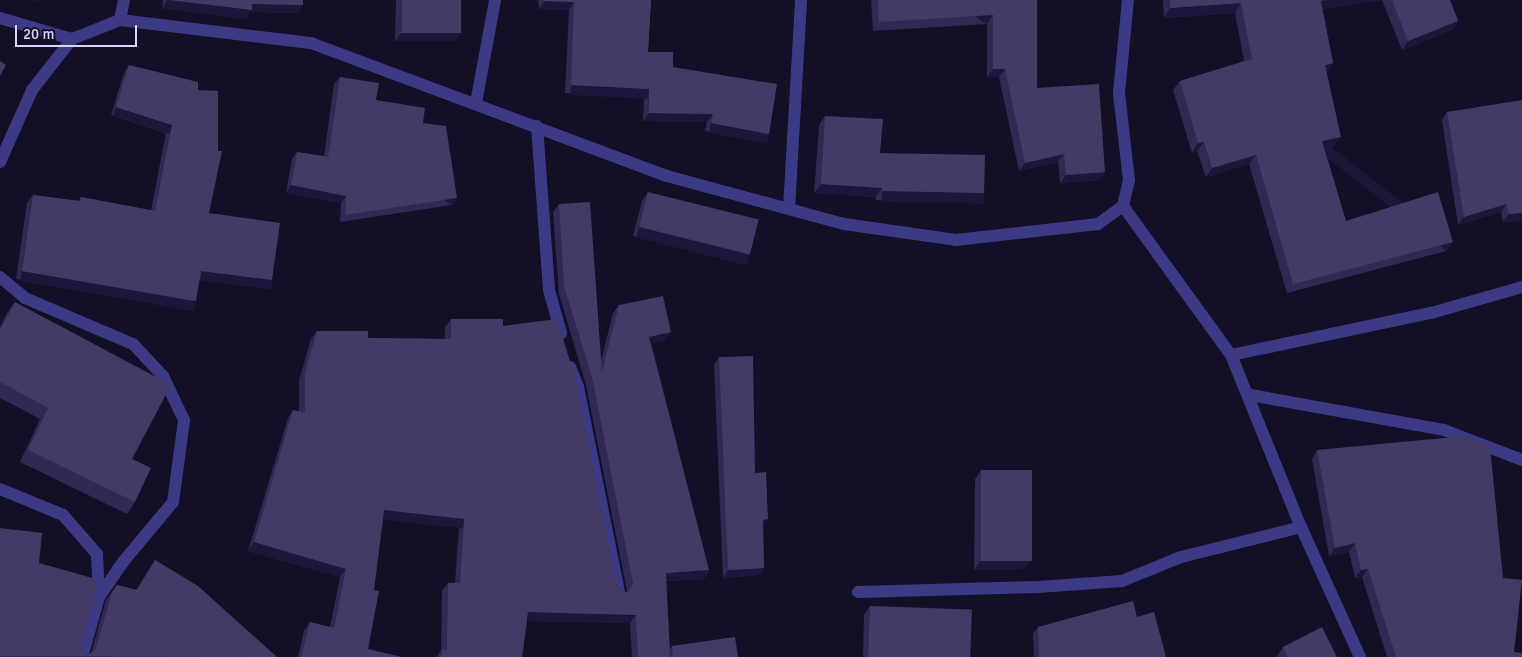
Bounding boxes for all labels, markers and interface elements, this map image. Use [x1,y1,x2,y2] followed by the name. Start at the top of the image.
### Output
[18,15,140,47] scale bar
[23,25,54,43] text: 20 m

